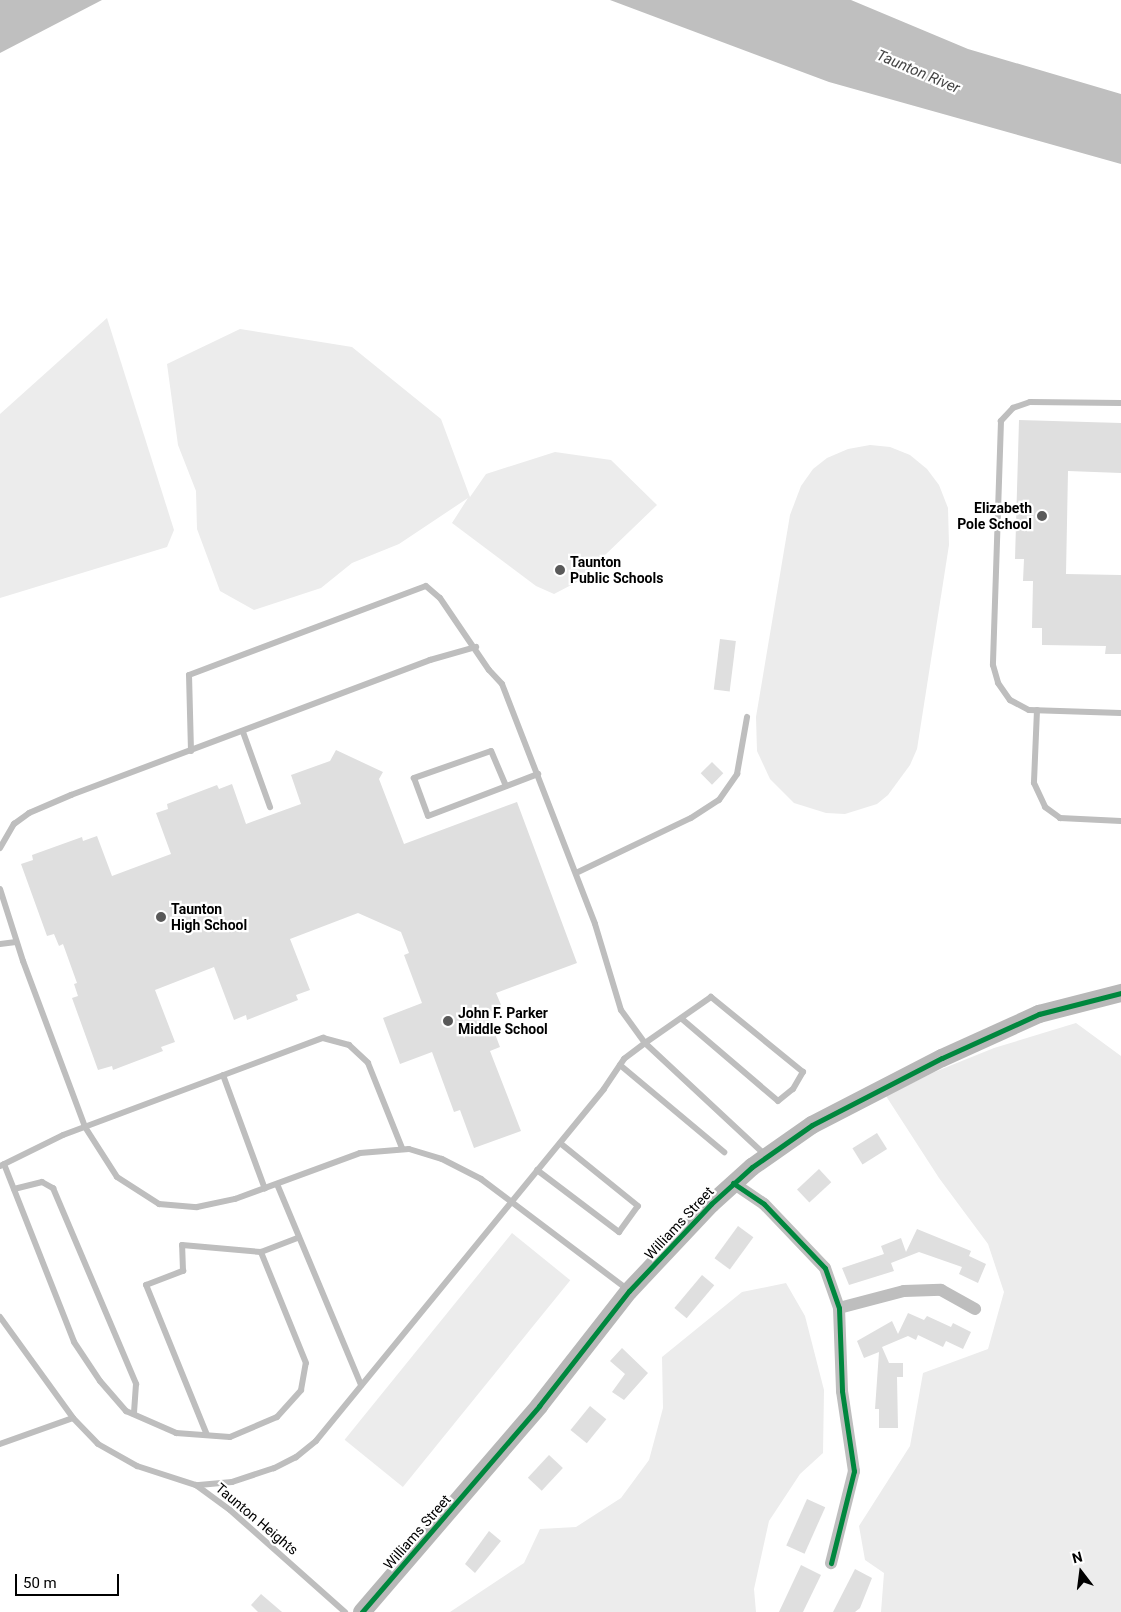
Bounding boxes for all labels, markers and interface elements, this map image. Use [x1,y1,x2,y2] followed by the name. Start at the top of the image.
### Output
[874,46,962,98] water label: Taunton River
[957,500,1032,532] place label: Elizabeth Pole School
[1036,510,1048,522] marker: Elizabeth Pole School
[570,554,663,586] place label: Taunton Public Schools
[554,564,566,576] marker: Taunton Public Schools
[171,901,247,934] place label: Taunton High School
[155,911,167,923] marker: Taunton High School
[458,1005,548,1038] place label: John F. Parker Middle School
[442,1015,454,1027] marker: John F. Parker Middle School
[641,1183,717,1263] street label: Williams Street
[212,1480,302,1558] street label: Taunton Heights
[380,1491,454,1573] street label: Williams Street
[1056,1547,1106,1597] north arrow
[1070,1549,1084,1567] text: N
[18,1564,121,1596] scale bar
[23,1574,57,1592] text: 50 m

